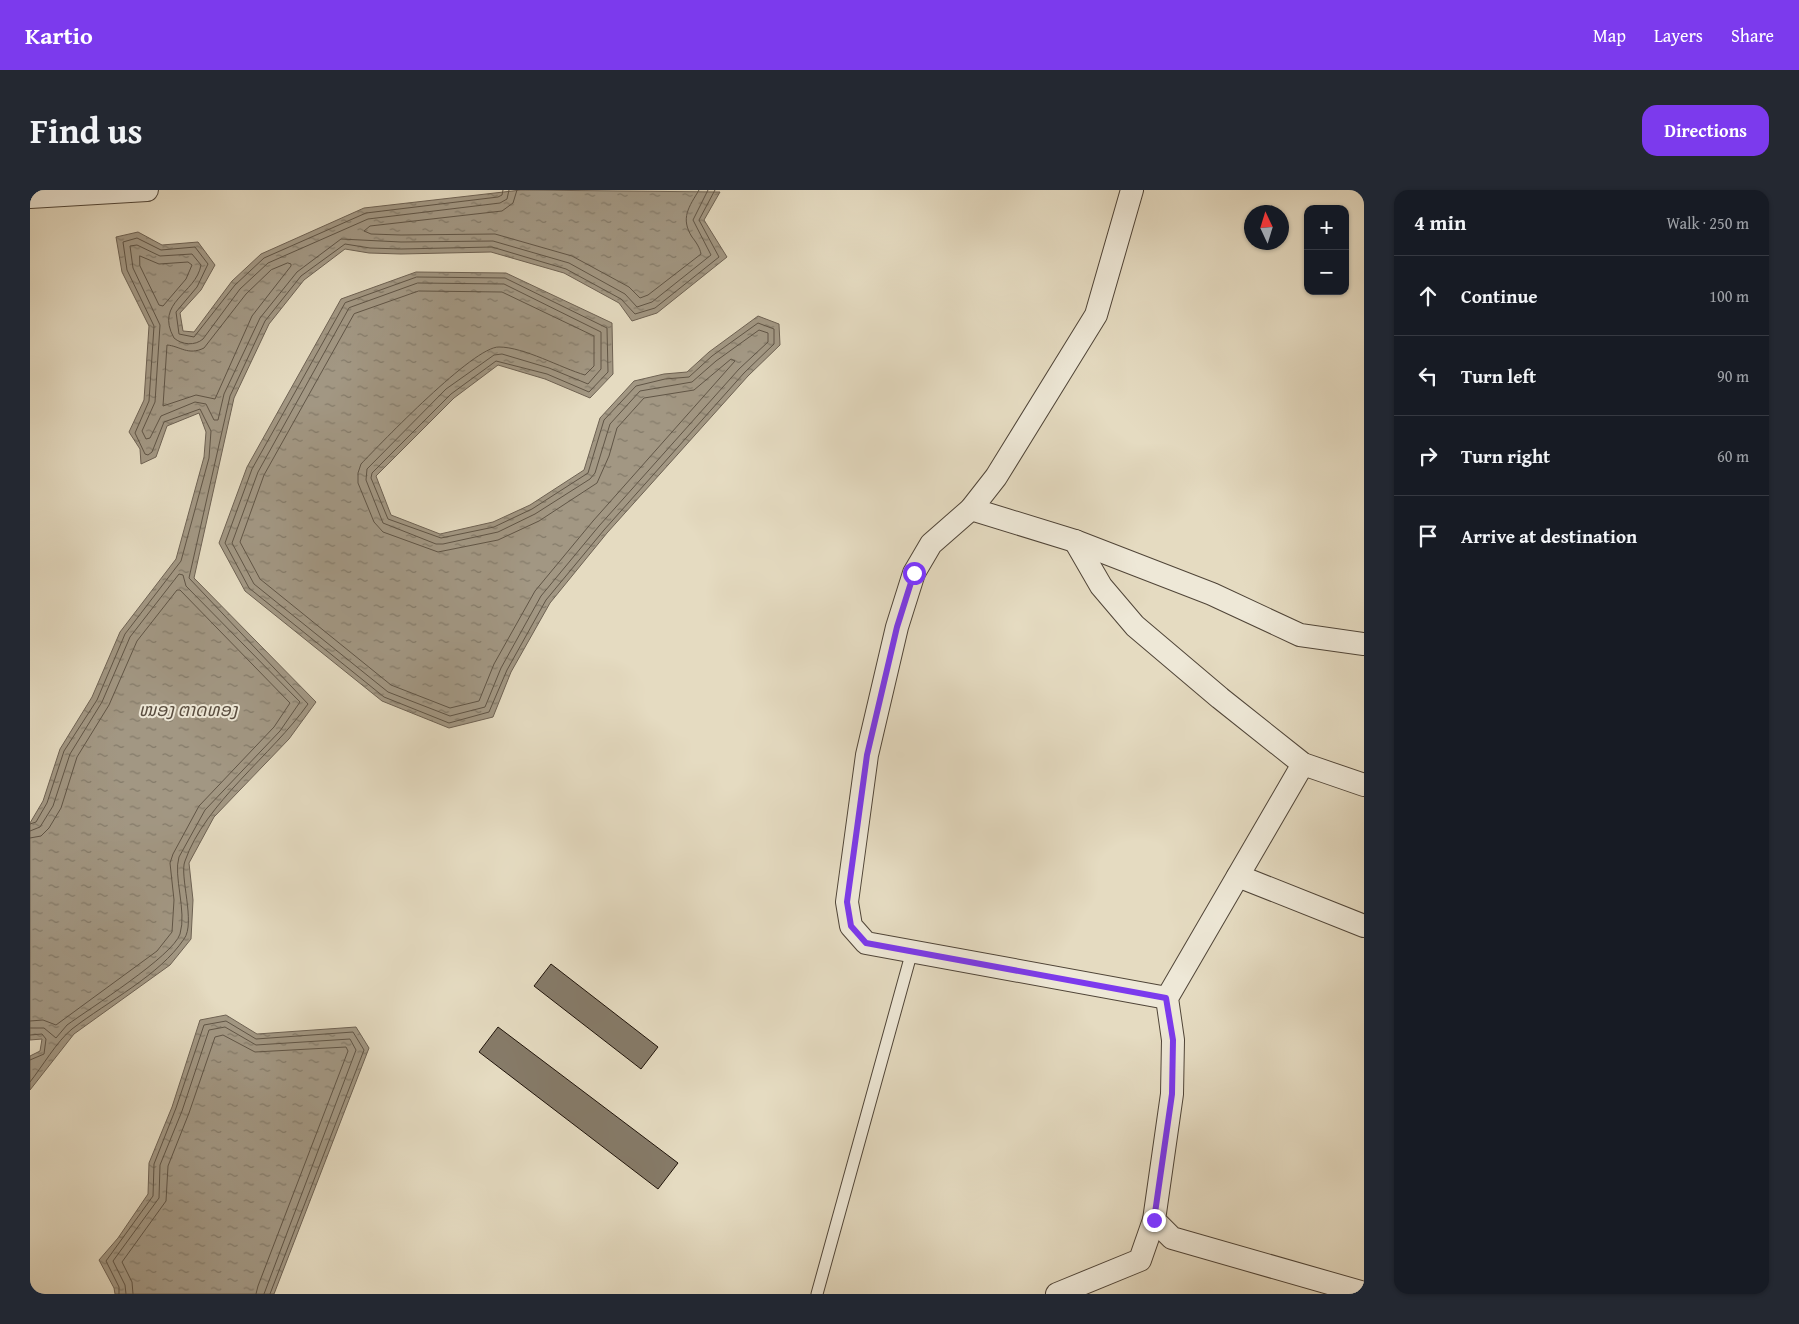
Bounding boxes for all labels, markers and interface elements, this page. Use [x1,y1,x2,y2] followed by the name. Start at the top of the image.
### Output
[25,18,93,53] text: Kartio
[1593,22,1626,49] text: Map
[1654,22,1703,49] text: Layers
[1731,22,1774,49] text: Share
[30,105,143,156] text: Find us
[1642,105,1769,156] button: Directions
[1244,205,1289,250] north arrow
[1304,205,1349,295] map controls
[1304,205,1349,250] button: +
[1414,207,1466,238] text: 4 min
[1666,211,1749,235] text: Walk · 250 m
[1304,250,1349,295] button: −
[1414,282,1442,310] icon: ahead
[1461,282,1538,310] text: Continue
[1709,284,1749,308] text: 100 m
[1414,362,1442,390] icon: left
[1461,362,1536,390] text: Turn left
[1717,364,1749,388] text: 90 m
[1414,442,1442,470] icon: right
[1461,442,1550,470] text: Turn right
[1717,444,1749,468] text: 60 m
[1414,522,1442,550] icon: arrive
[1461,522,1637,550] text: Arrive at destination
[903,562,926,585] route start
[139,696,239,723] water label: ໜອງ ຕາດທອງ
[1143,1209,1166,1232] route end

